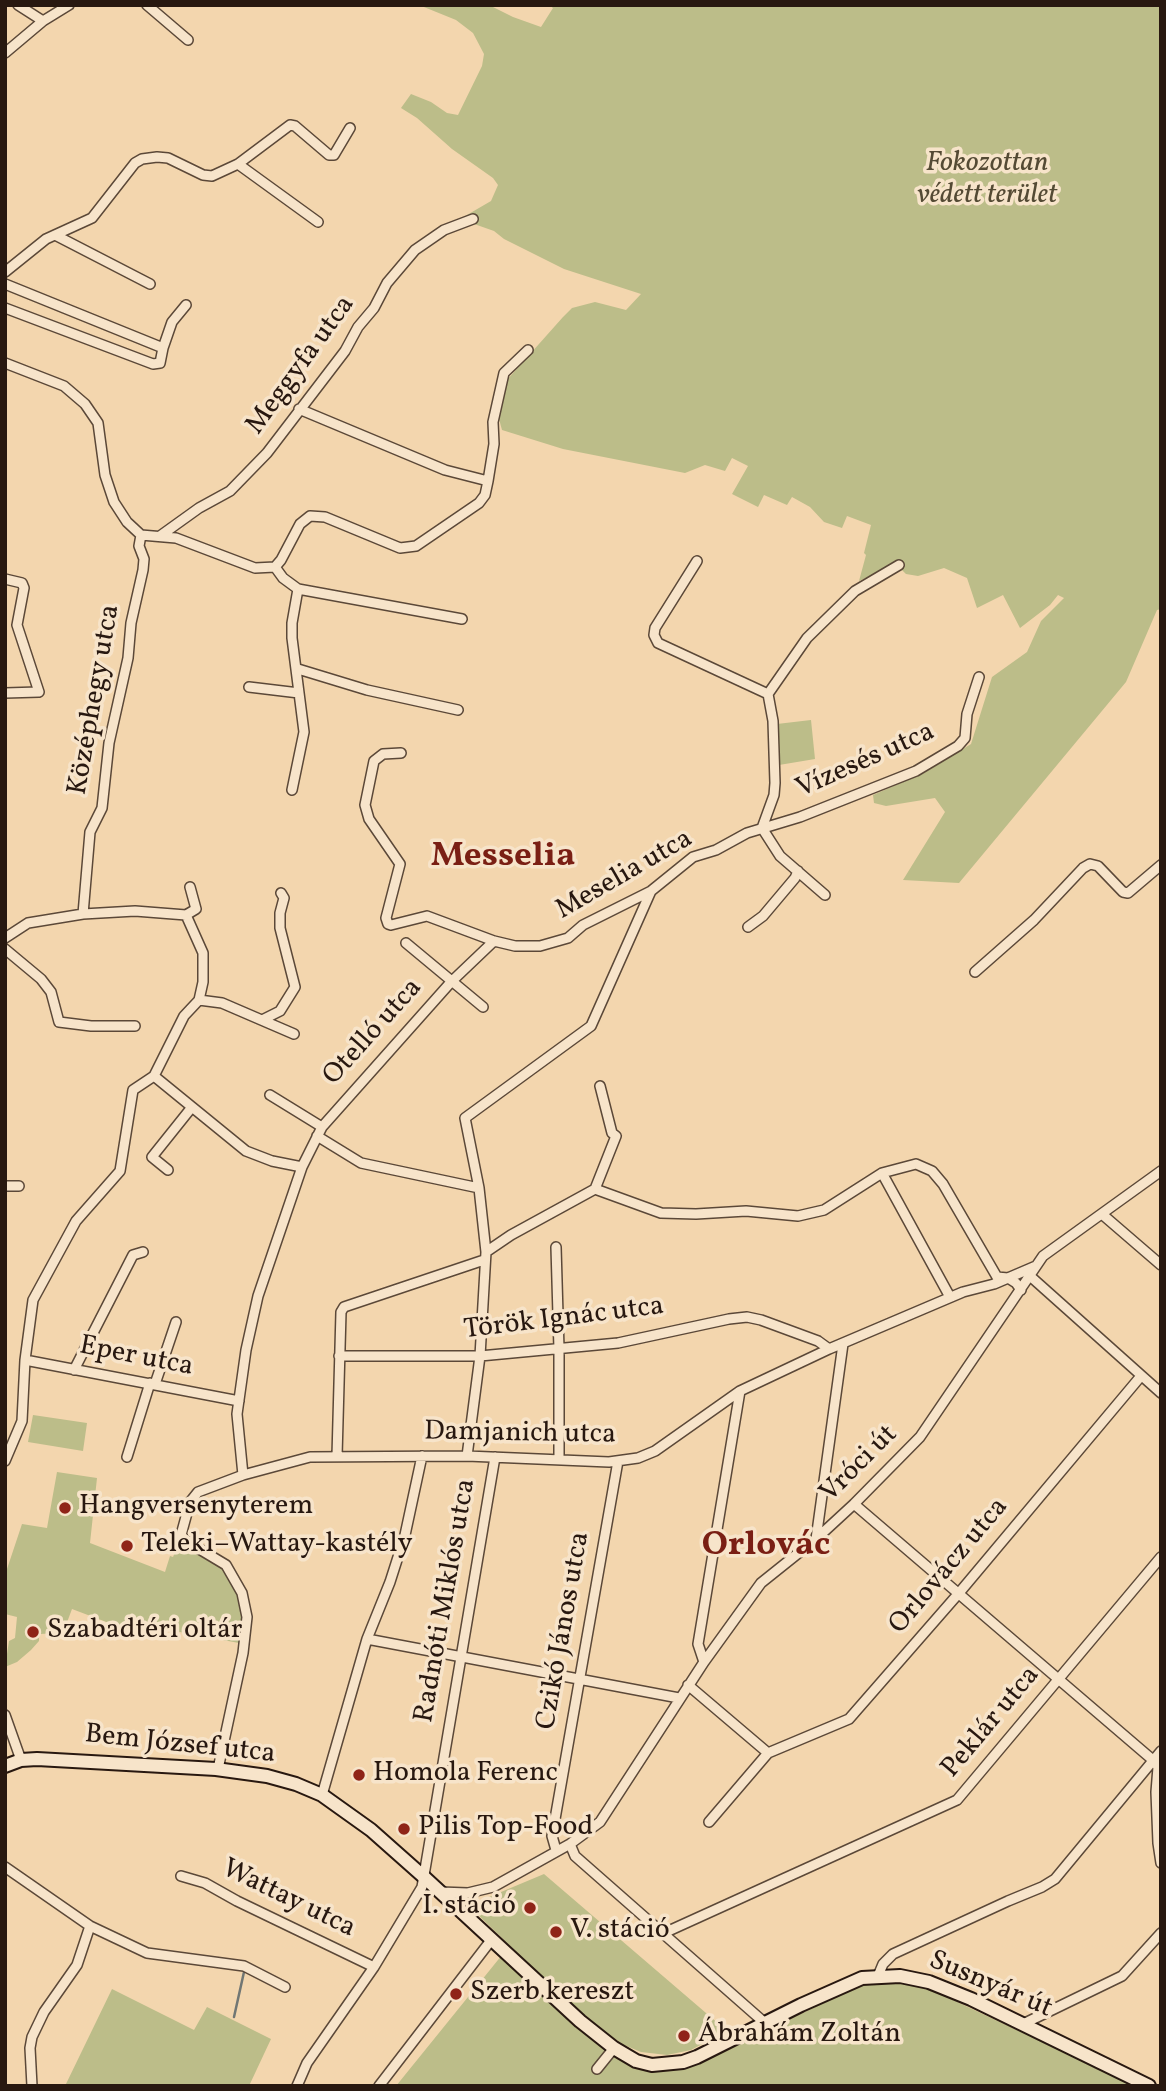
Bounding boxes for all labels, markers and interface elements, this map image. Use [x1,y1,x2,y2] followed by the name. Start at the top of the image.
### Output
[917,148,1057,214] park label: Fokozottan védett terület
[240,290,364,442] street label: Meggyfa utca
[63,602,129,798] street label: Középhegy utca
[792,717,940,807] street label: Vízesés utca
[551,823,699,929] street label: Meselia utca
[431,838,575,880] district label: Messelia
[317,973,431,1093] street label: Otelló utca
[462,1291,666,1349] street label: Török Ignác utca
[76,1331,196,1385] street label: Eper utca
[424,1417,616,1453] street label: Damjanich utca
[814,1419,906,1511] street label: Vróci út
[409,1477,485,1725] street label: Radnóti Miklós utca
[79,1491,313,1525] place label: Hangversenyterem
[883,1492,1017,1642] street label: Orlovácz utca
[57,1500,73,1516] marker: Hangversenyterem
[702,1527,830,1569] district label: Orlovác
[141,1529,413,1563] place label: Teleki–Wattay-kastély
[531,1529,599,1733] street label: Czikó János utca
[119,1538,135,1554] marker: Teleki–Wattay-kastély
[47,1615,243,1649] place label: Szabadtéri oltár
[25,1624,41,1640] marker: Szabadtéri oltár
[936,1660,1048,1786] street label: Peklár utca
[83,1719,277,1773] street label: Bem József utca
[373,1758,558,1792] place label: Homola Ferenc
[351,1767,367,1783] marker: Homola Ferenc
[418,1812,593,1846] place label: Pilis Top-Food
[396,1821,412,1837] marker: Pilis Top-Food
[216,1853,360,1947] street label: Wattay utca
[422,1891,516,1925] place label: I. stáció
[522,1900,538,1916] marker: I. stáció
[570,1915,670,1949] place label: V. stáció
[548,1924,564,1940] marker: V. stáció
[923,1945,1057,2027] street label: Susnyár út
[470,1977,634,2011] place label: Szerb kereszt
[448,1986,464,2002] marker: Szerb kereszt
[698,2019,901,2053] place label: Ábrahám Zoltán
[676,2028,692,2044] marker: Ábrahám Zoltán

